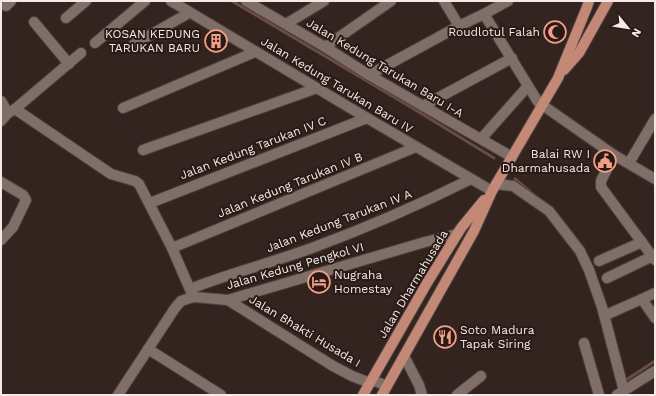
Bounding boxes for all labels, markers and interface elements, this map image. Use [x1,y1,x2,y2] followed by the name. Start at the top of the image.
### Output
[608,8,648,48] north arrow
[304,15,466,121] street label: Jalan Kedung Tarukan Baru I-A
[542,19,568,45] mosque icon: Roudlotul Falah
[448,25,540,39] place label: Roudlotul Falah
[629,26,644,40] text: N
[105,27,200,55] place label: KOSAN KEDUNG TARUKAN BARU
[203,28,229,54] building icon: KOSAN KEDUNG TARUKAN BARU
[259,34,416,136] street label: Jalan Kedung Tarukan Baru IV
[178,114,328,182] street label: Jalan Kedung Tarukan IV C
[502,147,590,175] place label: Balai RW I Dharmahusada
[592,148,618,174] public building icon: Balai RW I Dharmahusada
[215,149,365,221] street label: Jalan Kedung Tarukan IV B
[264,187,414,255] street label: Jalan Kedung Tarukan IV A
[375,227,451,341] street label: Jalan Dharmahusada
[225,240,365,292] street label: Jalan Kedung Pengkol VI
[334,268,393,296] place label: Nugraha Homestay
[306,269,332,295] hotel icon: Nugraha Homestay
[247,292,363,370] street label: Jalan Bhakti Husada I
[460,323,535,351] place label: Soto Madura Tapak Siring
[432,324,458,350] restaurant icon: Soto Madura Tapak Siring

